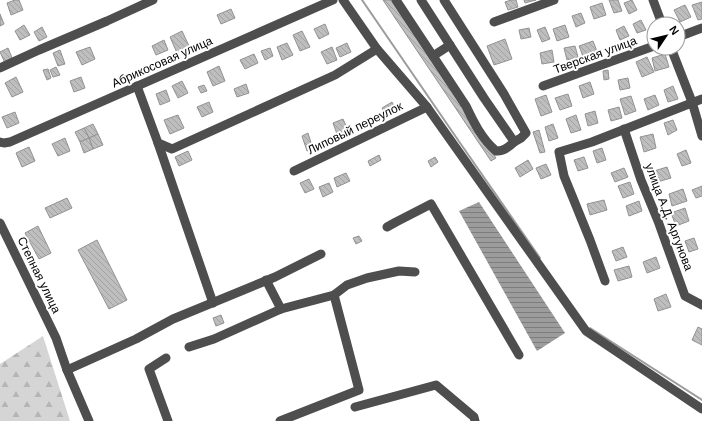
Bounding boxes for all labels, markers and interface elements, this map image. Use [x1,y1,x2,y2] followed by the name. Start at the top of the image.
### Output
[646,16,686,56] north arrow
[667,24,681,37] text: N
[109,33,215,91] street label: Абрикосовая улица
[552,33,639,77] street label: Тверская улица
[305,99,405,157] street label: Липовый переулок
[642,161,696,273] street label: улица А.Д. Аргунова
[14,234,64,316] street label: Степная улица

